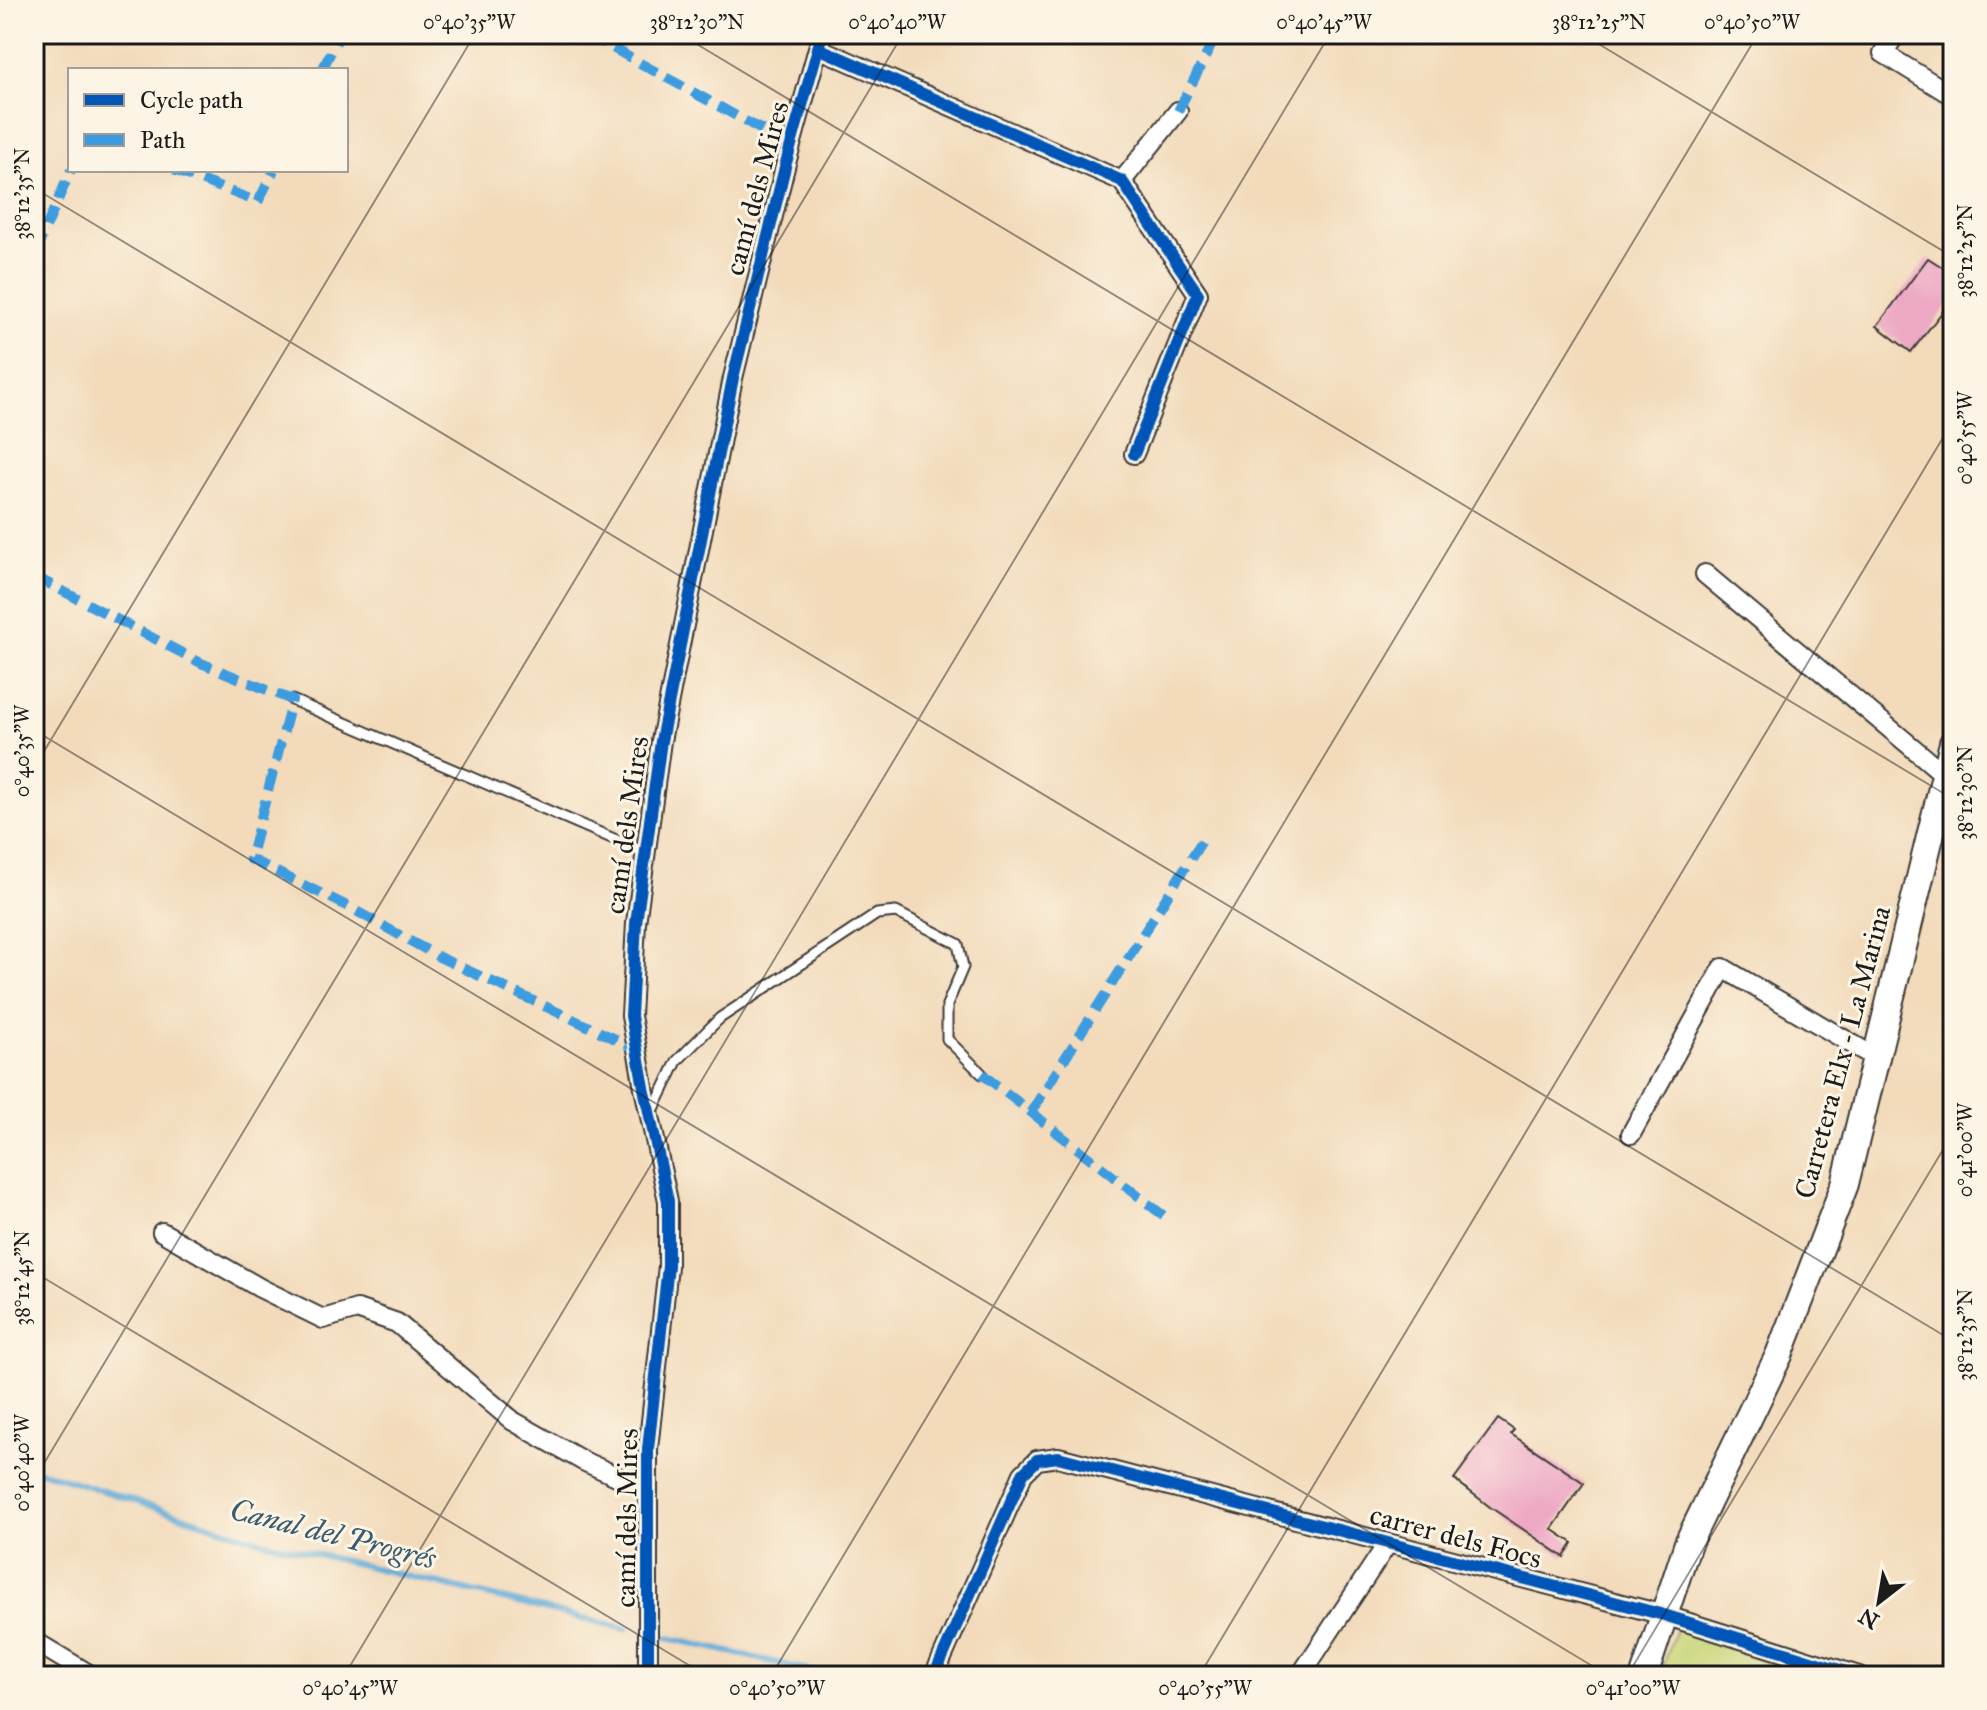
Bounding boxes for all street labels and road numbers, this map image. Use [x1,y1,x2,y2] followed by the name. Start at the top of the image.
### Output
[716,97,797,279] street label: camí dels Mires
[597,734,656,916] street label: camí dels Mires
[1787,902,1898,1202] street label: Carretera Elx - La Marina
[607,1428,646,1608] street label: camí dels Mires
[1366,1497,1545,1576] street label: carrer dels Focs

